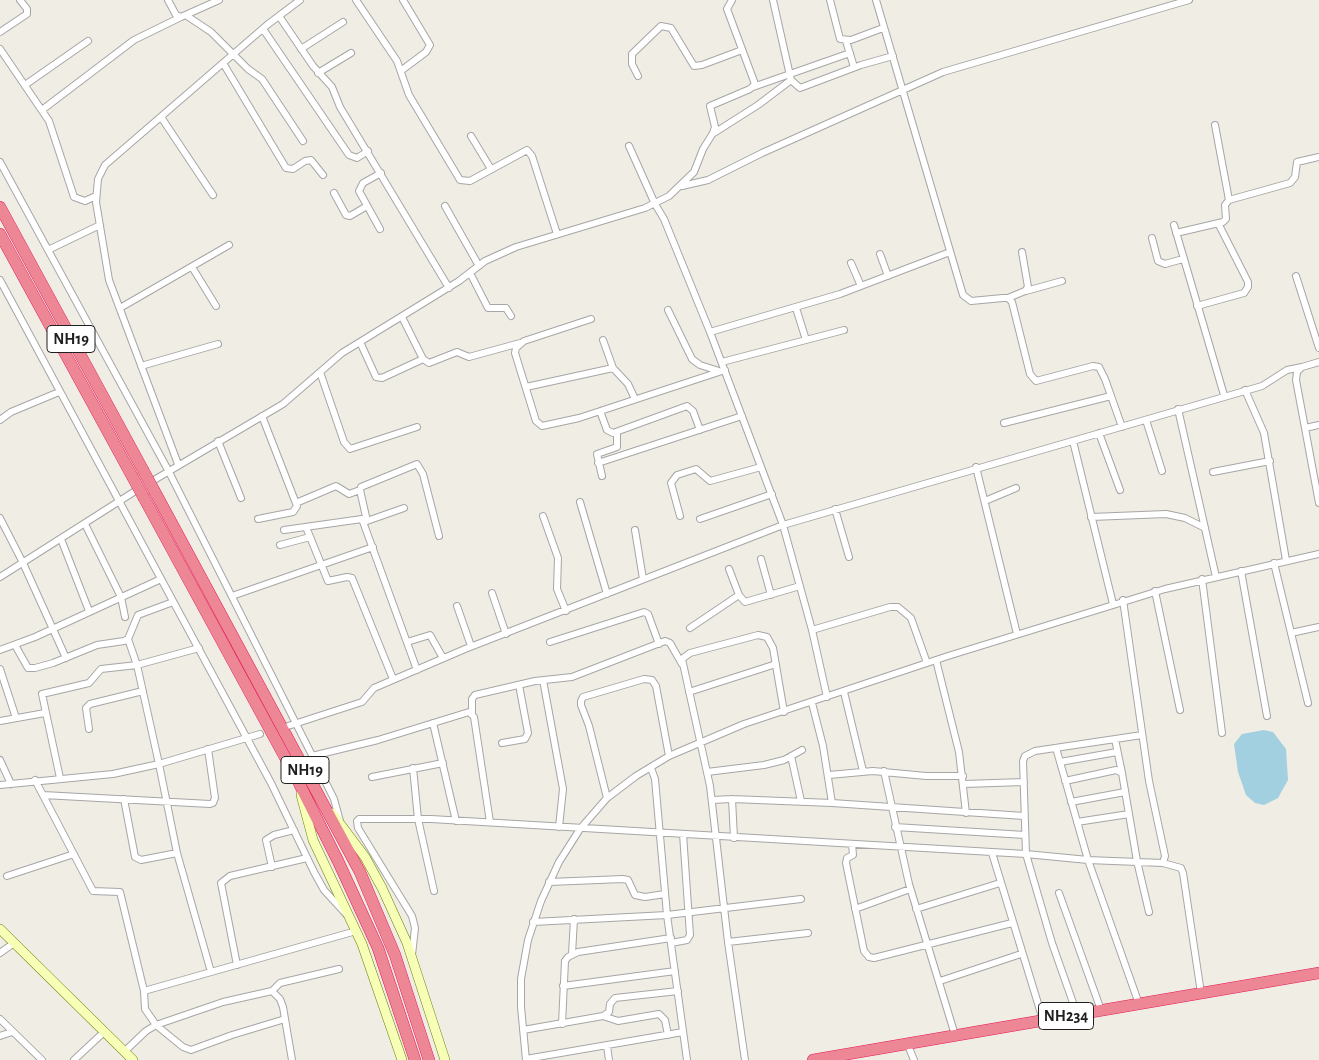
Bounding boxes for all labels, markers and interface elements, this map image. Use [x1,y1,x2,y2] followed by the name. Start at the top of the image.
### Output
[47,326,95,352] road number: NH19
[281,756,329,784] road number: NH19
[1038,1002,1094,1030] road number: NH234

